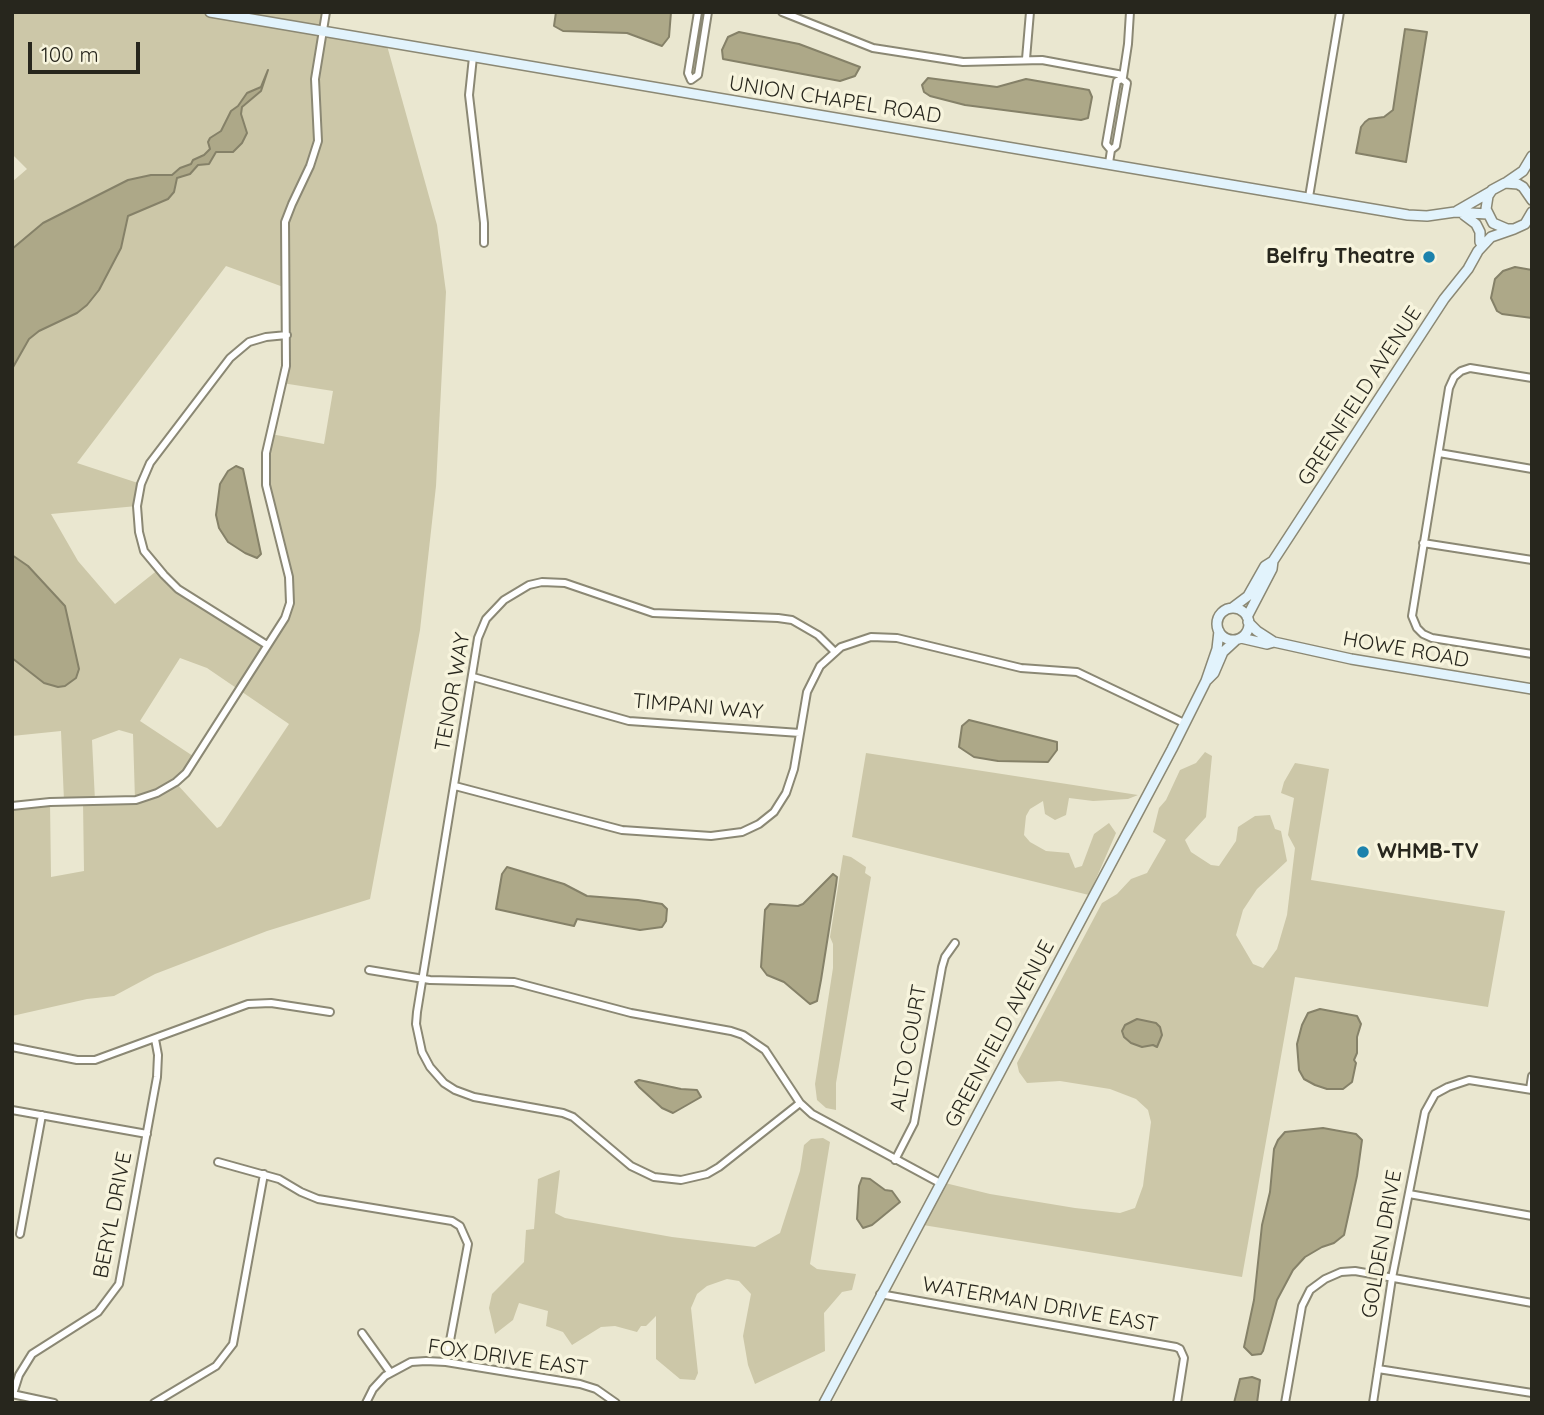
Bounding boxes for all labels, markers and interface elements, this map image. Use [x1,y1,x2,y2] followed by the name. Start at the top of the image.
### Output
[32,28,144,72] scale bar
[41,41,99,67] text: 100 m
[727,71,943,129] street label: UNION CHAPEL ROAD
[1266,244,1415,270] place label: Belfry Theatre
[1421,249,1437,265] marker: Belfry Theatre
[1293,302,1427,490] street label: GREENFIELD AVENUE
[1341,627,1471,673] street label: HOWE ROAD
[430,631,476,753] street label: TENOR WAY
[632,689,764,725] street label: TIMPANI WAY
[1377,839,1479,865] place label: WHMB-TV
[1355,844,1371,860] marker: WHMB-TV
[940,936,1060,1132] street label: GREENFIELD AVENUE
[885,982,933,1114] street label: ALTO COURT
[88,1150,138,1280] street label: BERYL DRIVE
[1357,1168,1407,1320] street label: GOLDEN DRIVE
[920,1272,1160,1338] street label: WATERMAN DRIVE EAST
[426,1334,590,1382] street label: FOX DRIVE EAST

